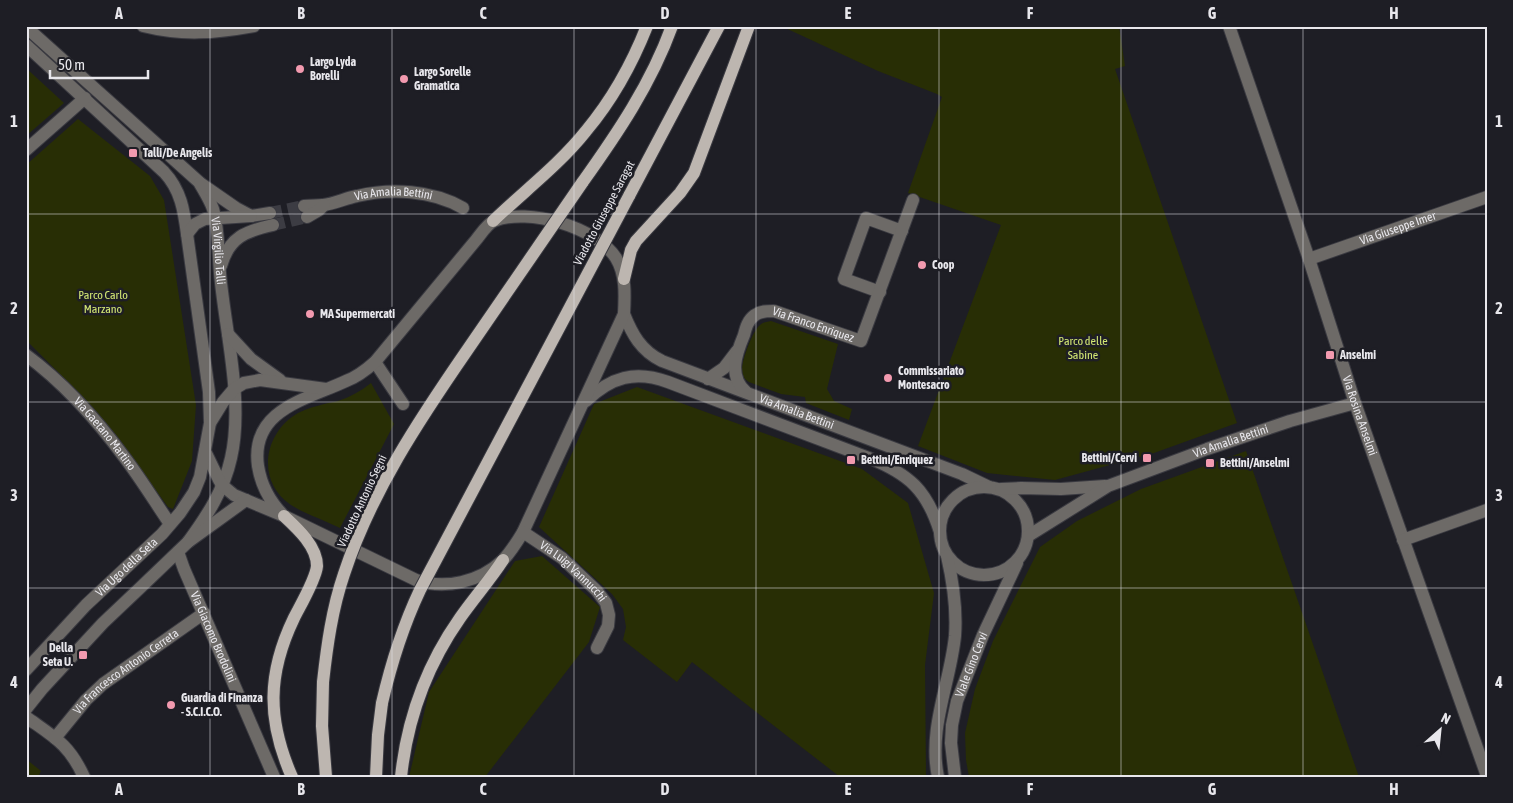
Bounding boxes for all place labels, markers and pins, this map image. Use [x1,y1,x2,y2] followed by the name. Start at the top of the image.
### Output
[310,55,356,83] place label: Largo Lyda Borelli
[294,63,306,75] marker: Largo Lyda Borelli
[414,65,472,93] place label: Largo Sorelle Gramatica
[398,73,410,85] marker: Largo Sorelle Gramatica
[143,146,213,160] place label: Talli/De Angelis
[127,147,139,159] marker: Talli/De Angelis
[932,258,955,272] place label: Coop
[916,259,928,271] marker: Coop
[320,307,395,321] place label: MA Supermercati
[304,308,316,320] marker: MA Supermercati
[1339,348,1376,362] place label: Anselmi
[1324,349,1336,361] marker: Anselmi
[898,364,964,392] place label: Commissariato Montesacro
[882,372,894,384] marker: Commissariato Montesacro
[1081,451,1137,465] place label: Bettini/Cervi
[1141,452,1153,464] marker: Bettini/Cervi
[861,453,934,467] place label: Bettini/Enriquez
[845,454,857,466] marker: Bettini/Enriquez
[1220,456,1290,470] place label: Bettini/Anselmi
[1204,457,1216,469] marker: Bettini/Anselmi
[43,641,73,669] place label: Della Seta U.
[77,649,89,661] marker: Della Seta U.
[181,691,263,719] place label: Guardia di Finanza - S.C.I.C.O.
[165,699,177,711] marker: Guardia di Finanza - S.C.I.C.O.

